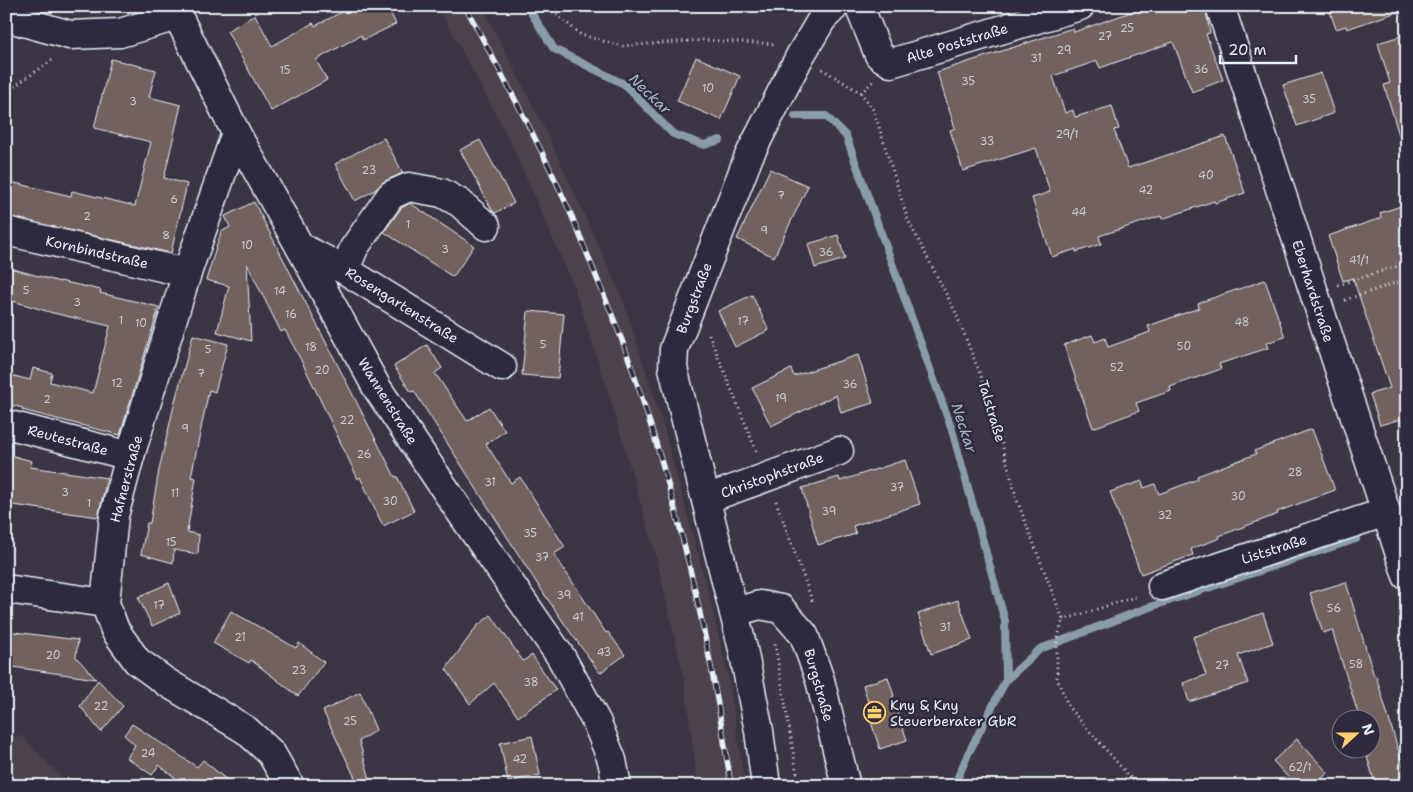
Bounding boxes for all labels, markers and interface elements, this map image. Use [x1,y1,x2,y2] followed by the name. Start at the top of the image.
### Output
[904,19,1010,67] street label: Alte Poststraße
[1120,21,1134,36] house number: 25
[1098,29,1113,44] house number: 27
[1220,32,1297,64] scale bar
[1228,40,1267,60] text: 20 m
[1057,43,1071,58] house number: 29
[1030,51,1042,66] house number: 31
[1193,62,1209,77] house number: 36
[279,63,291,78] house number: 15
[624,69,676,120] water label: Neckar
[961,74,975,89] house number: 35
[702,81,714,96] house number: 10
[1302,92,1316,107] house number: 35
[129,94,137,109] house number: 3
[1055,127,1079,142] house number: 29/1
[980,134,994,149] house number: 33
[362,163,376,178] house number: 23
[1198,168,1214,183] house number: 40
[1139,183,1153,198] house number: 42
[777,188,785,203] house number: 7
[170,192,178,207] house number: 6
[1071,205,1087,220] house number: 44
[83,209,91,224] house number: 2
[406,217,410,232] house number: 1
[760,223,768,238] house number: 9
[162,228,170,243] house number: 8
[44,231,150,273] street label: Kornbindstraße
[241,238,253,253] house number: 10
[1288,238,1338,345] street label: Eberhardstraße
[441,242,449,257] house number: 3
[818,245,834,260] house number: 36
[1349,253,1369,268] house number: 41/1
[672,260,716,336] street label: Burgstraße
[342,263,462,347] street label: Rosengartenstraße
[23,283,30,298] house number: 5
[274,284,286,299] house number: 14
[73,295,81,310] house number: 3
[285,307,297,322] house number: 16
[119,313,123,328] house number: 1
[737,314,749,329] house number: 17
[1234,315,1250,330] house number: 48
[135,316,147,331] house number: 10
[540,337,547,352] house number: 5
[1177,339,1191,354] house number: 50
[305,340,317,355] house number: 18
[205,342,212,357] house number: 5
[354,354,422,448] street label: Wannenstraße
[1110,360,1124,375] house number: 52
[314,363,330,378] house number: 20
[197,366,205,381] house number: 7
[111,376,123,391] house number: 12
[842,377,858,392] house number: 36
[974,378,1010,444] street label: Talstraße
[775,391,787,406] house number: 19
[43,392,51,407] house number: 2
[947,400,982,457] water label: Neckar
[340,413,354,428] house number: 22
[26,421,110,459] street label: Reutestraße
[181,421,189,436] house number: 9
[106,433,146,525] street label: Hafnerstraße
[357,447,371,462] house number: 26
[718,448,826,502] street label: Christophstraße
[1287,465,1303,480] house number: 28
[484,475,496,490] house number: 31
[890,480,905,495] house number: 37
[61,485,69,500] house number: 3
[171,486,179,501] house number: 11
[1230,489,1246,504] house number: 30
[382,494,398,509] house number: 30
[87,496,91,511] house number: 1
[822,504,836,519] house number: 39
[1158,508,1172,523] house number: 32
[523,526,537,541] house number: 35
[1239,530,1309,568] street label: Liststraße
[165,535,177,550] house number: 15
[535,550,550,565] house number: 37
[557,588,571,603] house number: 39
[153,598,165,613] house number: 17
[1327,601,1341,616] house number: 56
[572,610,584,625] house number: 41
[939,620,951,635] house number: 31
[234,630,246,645] house number: 21
[597,645,611,660] house number: 43
[800,647,838,723] street label: Burgstraße
[45,648,61,663] house number: 20
[1349,657,1363,672] house number: 58
[1215,658,1230,673] house number: 27
[292,663,306,678] house number: 23
[523,675,539,690] house number: 38
[890,696,1017,730] place label: Kny & Kny Steuerberater GbR
[94,699,108,714] house number: 22
[862,701,886,725] office icon: Kny & Kny Steuerberater GbR
[1330,710,1380,760] north arrow
[343,714,357,729] house number: 25
[1358,721,1379,738] text: N
[141,746,156,761] house number: 24
[513,752,527,767] house number: 42
[1289,760,1311,775] house number: 62/1

